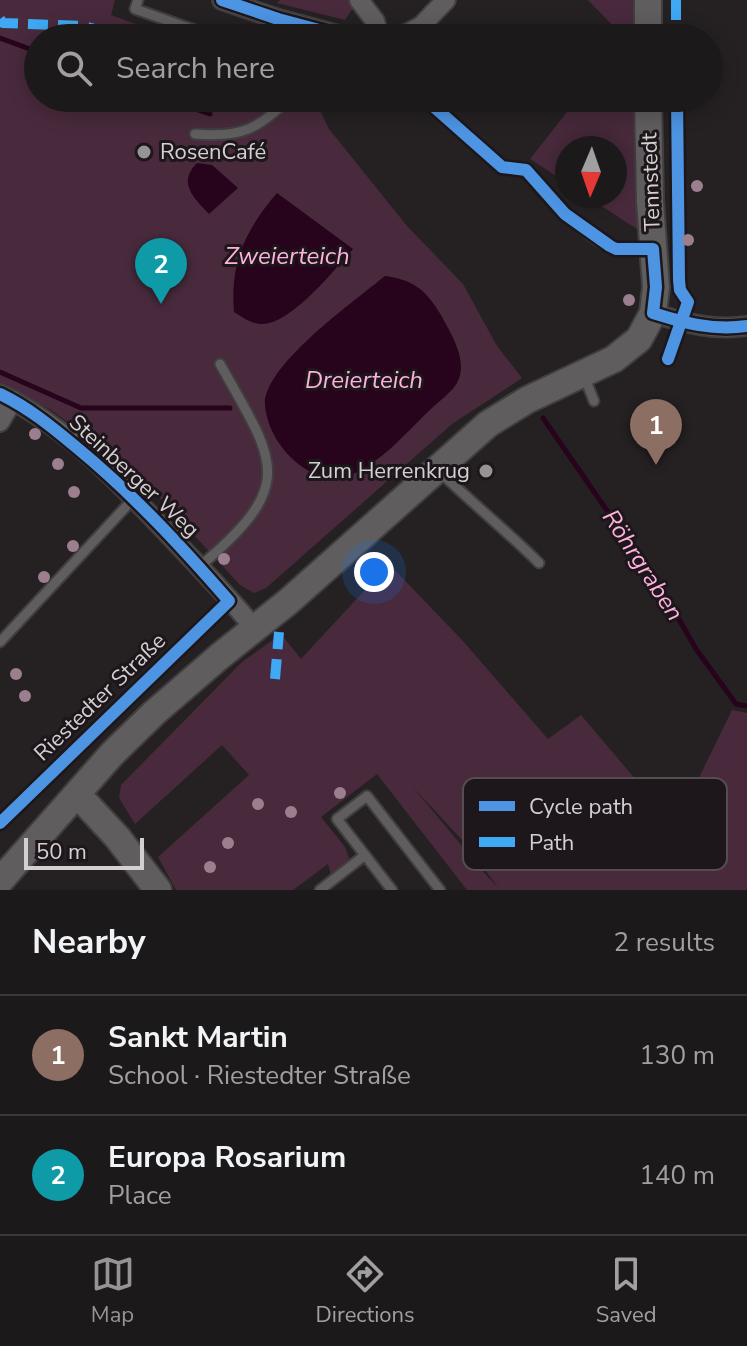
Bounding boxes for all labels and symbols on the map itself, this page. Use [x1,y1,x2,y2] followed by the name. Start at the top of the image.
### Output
[634,132,668,232] street label: Tennstedt
[555,136,627,208] north arrow
[160,137,266,167] place label: RosenCafé
[135,143,153,161] marker: RosenCafé
[135,238,187,304] pin: 2
[224,240,350,272] water label: Zweierteich
[305,364,423,396] water label: Dreierteich
[630,399,682,465] pin: 1
[62,408,206,544] street label: Steinberger Weg
[308,456,470,486] place label: Zum Herrenkrug
[477,462,495,480] marker: Zum Herrenkrug
[595,503,691,627] water label: Röhrgraben
[354,552,394,592] your location
[27,626,173,768] street label: Riestedter Straße
[463,778,727,870] legend
[529,792,633,822] text: Cycle path
[529,828,574,858] text: Path
[24,834,144,870] scale bar

